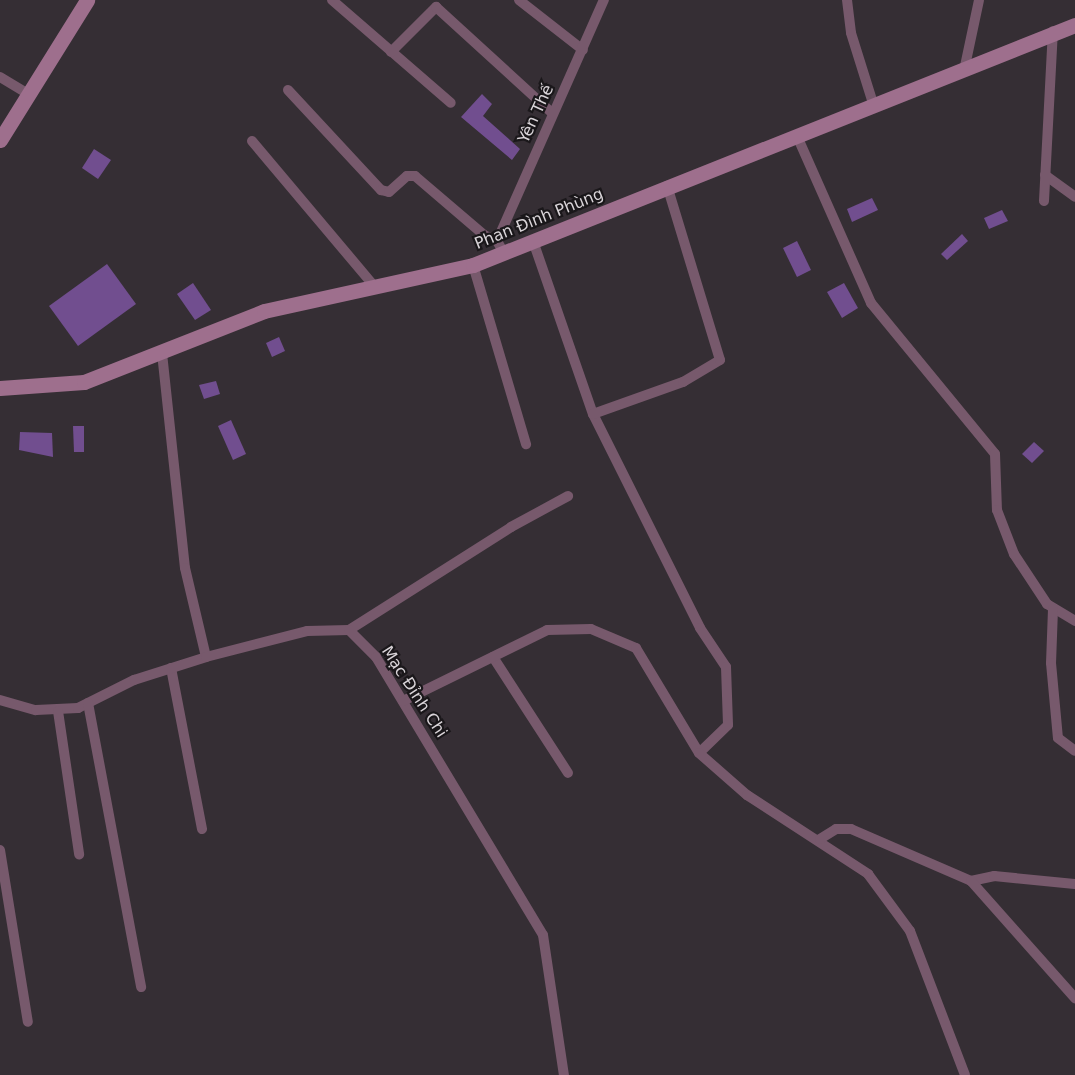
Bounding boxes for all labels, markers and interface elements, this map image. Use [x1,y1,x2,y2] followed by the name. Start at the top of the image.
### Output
[514,82,558,146] street label: Yên Thế
[472,184,606,254] street label: Phan Đình Phùng
[377,643,451,741] street label: Mạc Đỉnh Chi

